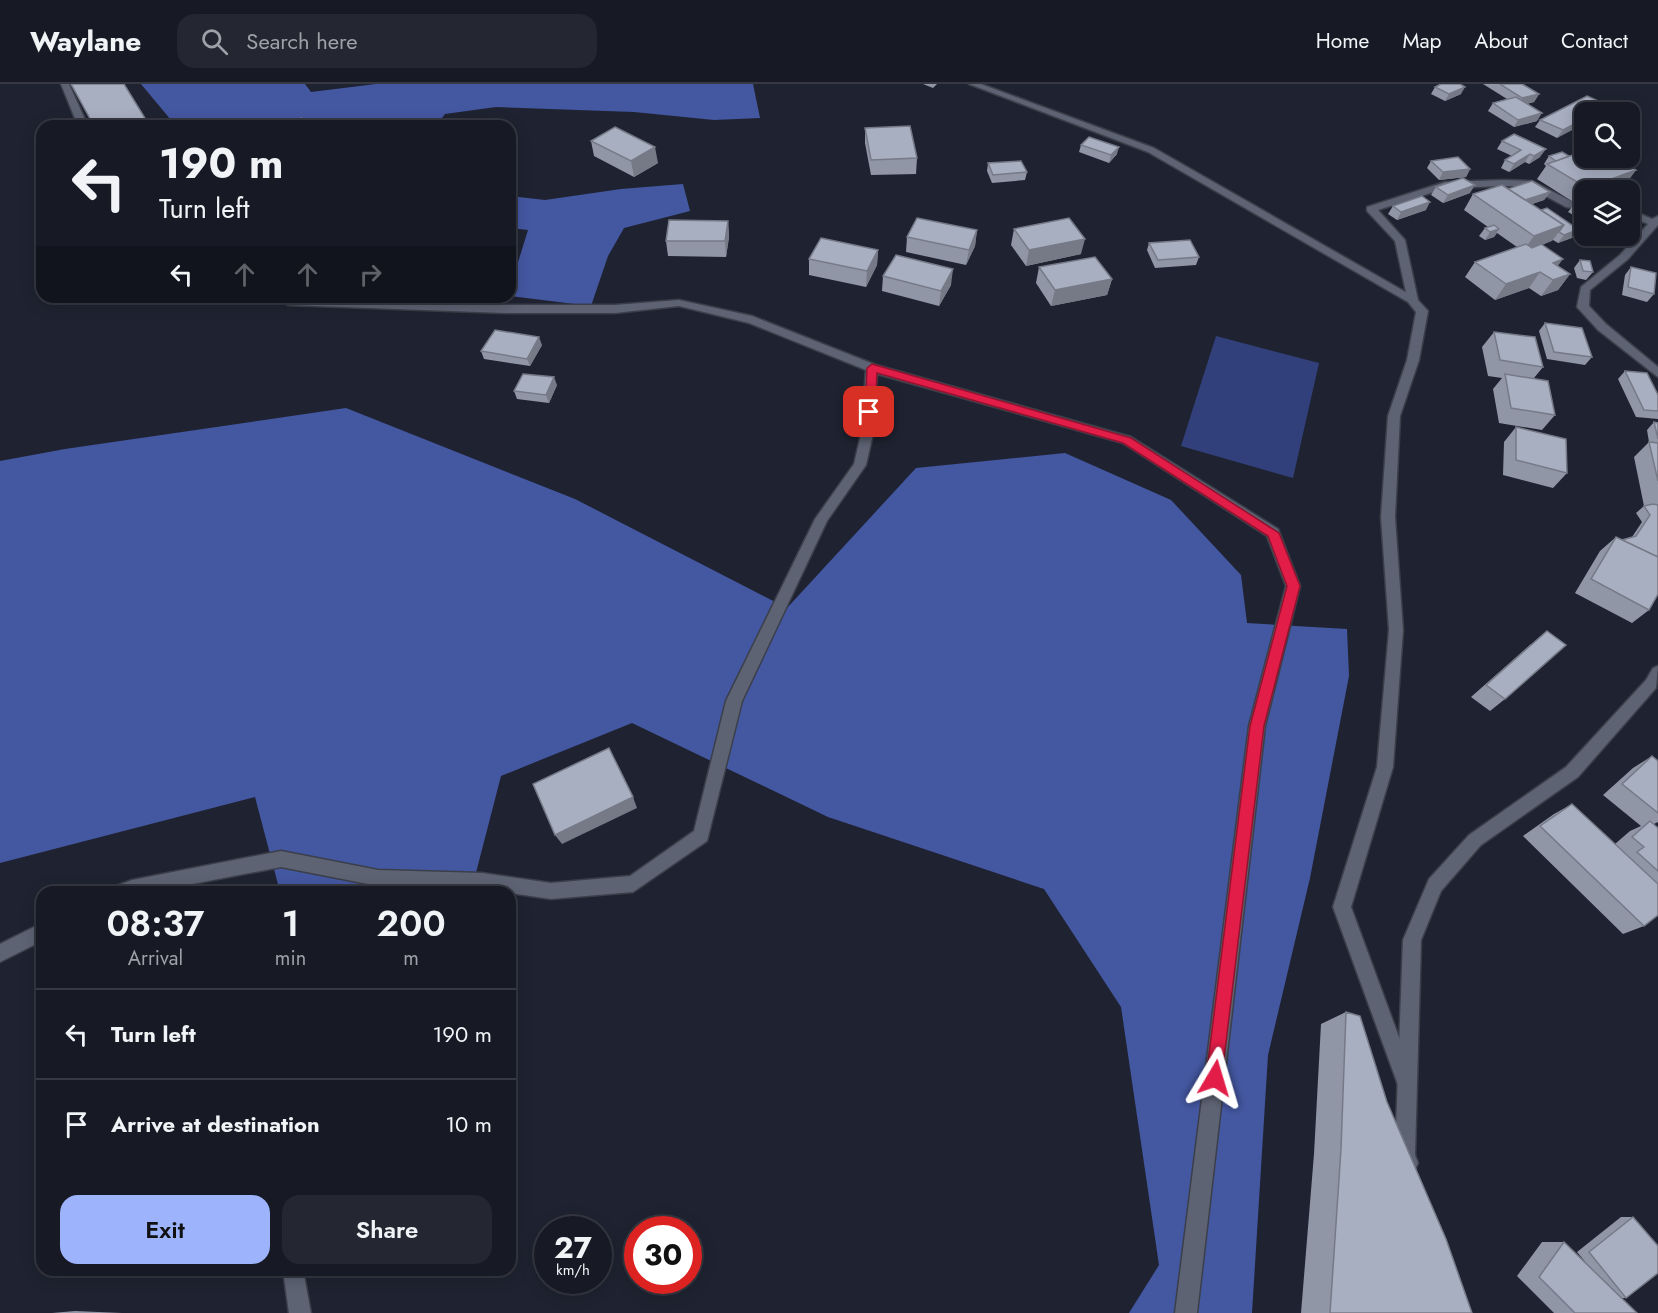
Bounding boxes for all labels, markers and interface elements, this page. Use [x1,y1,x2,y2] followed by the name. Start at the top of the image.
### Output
[177,14,597,68] search box
[30,21,141,62] text: Waylane
[198,25,231,58] icon: search
[246,25,358,57] text: Search here
[1316,26,1369,56] text: Home
[1402,26,1442,56] text: Map
[1475,26,1528,56] text: About
[1561,26,1628,56] text: Contact
[1574,102,1640,246] map controls
[1574,102,1640,168] button: search
[159,133,283,194] text: 190 m
[60,144,138,222] icon: left
[1574,180,1640,246] button: layers
[159,189,249,228] text: Turn left
[165,258,198,291] icon: left
[228,258,261,291] icon: ahead
[291,258,324,291] icon: ahead
[354,258,387,291] icon: right
[843,386,894,437] pin
[852,395,885,428] icon: arrive
[106,897,204,949] text: 08:37
[282,897,299,949] text: 1
[377,897,446,949] text: 200
[128,944,183,973] text: Arrival
[275,944,306,973] text: min
[403,944,419,973] text: m
[60,1018,93,1051] icon: left
[111,1018,196,1050] text: Turn left
[432,1018,492,1050] text: 190 m
[1183,1046,1247,1110] position arrow
[60,1108,93,1141] icon: arrive
[111,1108,320,1140] text: Arrive at destination
[445,1108,492,1140] text: 10 m
[60,1195,270,1264] button: Exit
[282,1195,492,1264] button: Share
[624,1216,702,1294] speed limit sign: 30
[554,1226,592,1269] text: 27
[556,1259,590,1281] text: km/h

